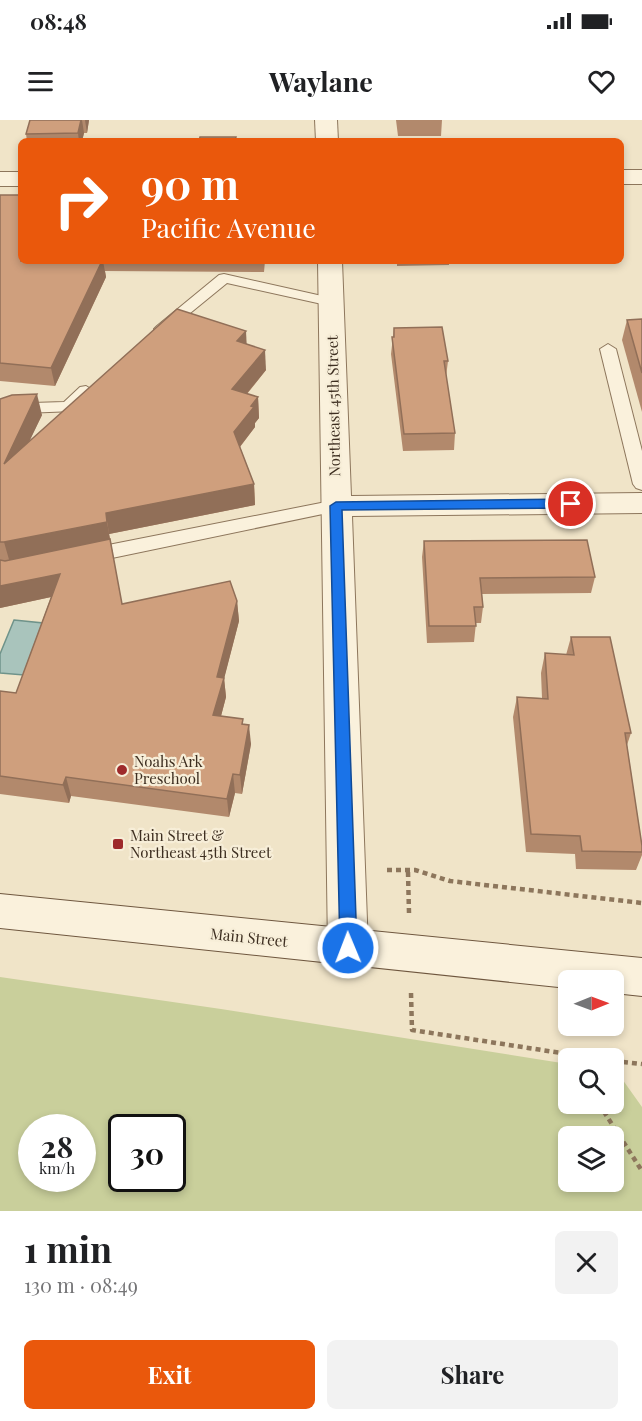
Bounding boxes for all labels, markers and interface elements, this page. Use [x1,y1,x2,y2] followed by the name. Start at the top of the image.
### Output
[30,6,87,36] text: 08:48
[269,63,373,99] text: Waylane
[24,65,57,98] icon: menu
[585,65,618,98] icon: heart
[141,155,239,211] text: 90 m
[42,162,120,240] icon: right
[141,209,316,245] text: Pacific Avenue
[322,334,344,477] street label: Northeast 45th Street
[545,478,596,529] pin
[554,487,587,520] icon: arrive
[134,751,204,788] place label: Noahs Ark Preschool
[115,763,129,777] marker: Noahs Ark Preschool
[130,825,272,862] place label: Main Street & Northeast 45th Street
[111,837,125,851] marker: Main Street & Northeast 45th Street
[316,916,380,980] position arrow
[209,923,289,951] street label: Main Street
[558,970,624,1036] north arrow
[558,970,624,1192] map controls
[558,1048,624,1114] button: search
[108,1114,186,1192] speed limit sign: 30
[41,1126,73,1166] text: 28
[558,1126,624,1192] button: layers
[39,1158,75,1178] text: km/h
[24,1224,112,1272] text: 1 min
[555,1231,618,1294] button: close
[24,1271,138,1298] text: 130 m · 08:49
[24,1340,315,1409] button: Exit
[327,1340,618,1409] button: Share

